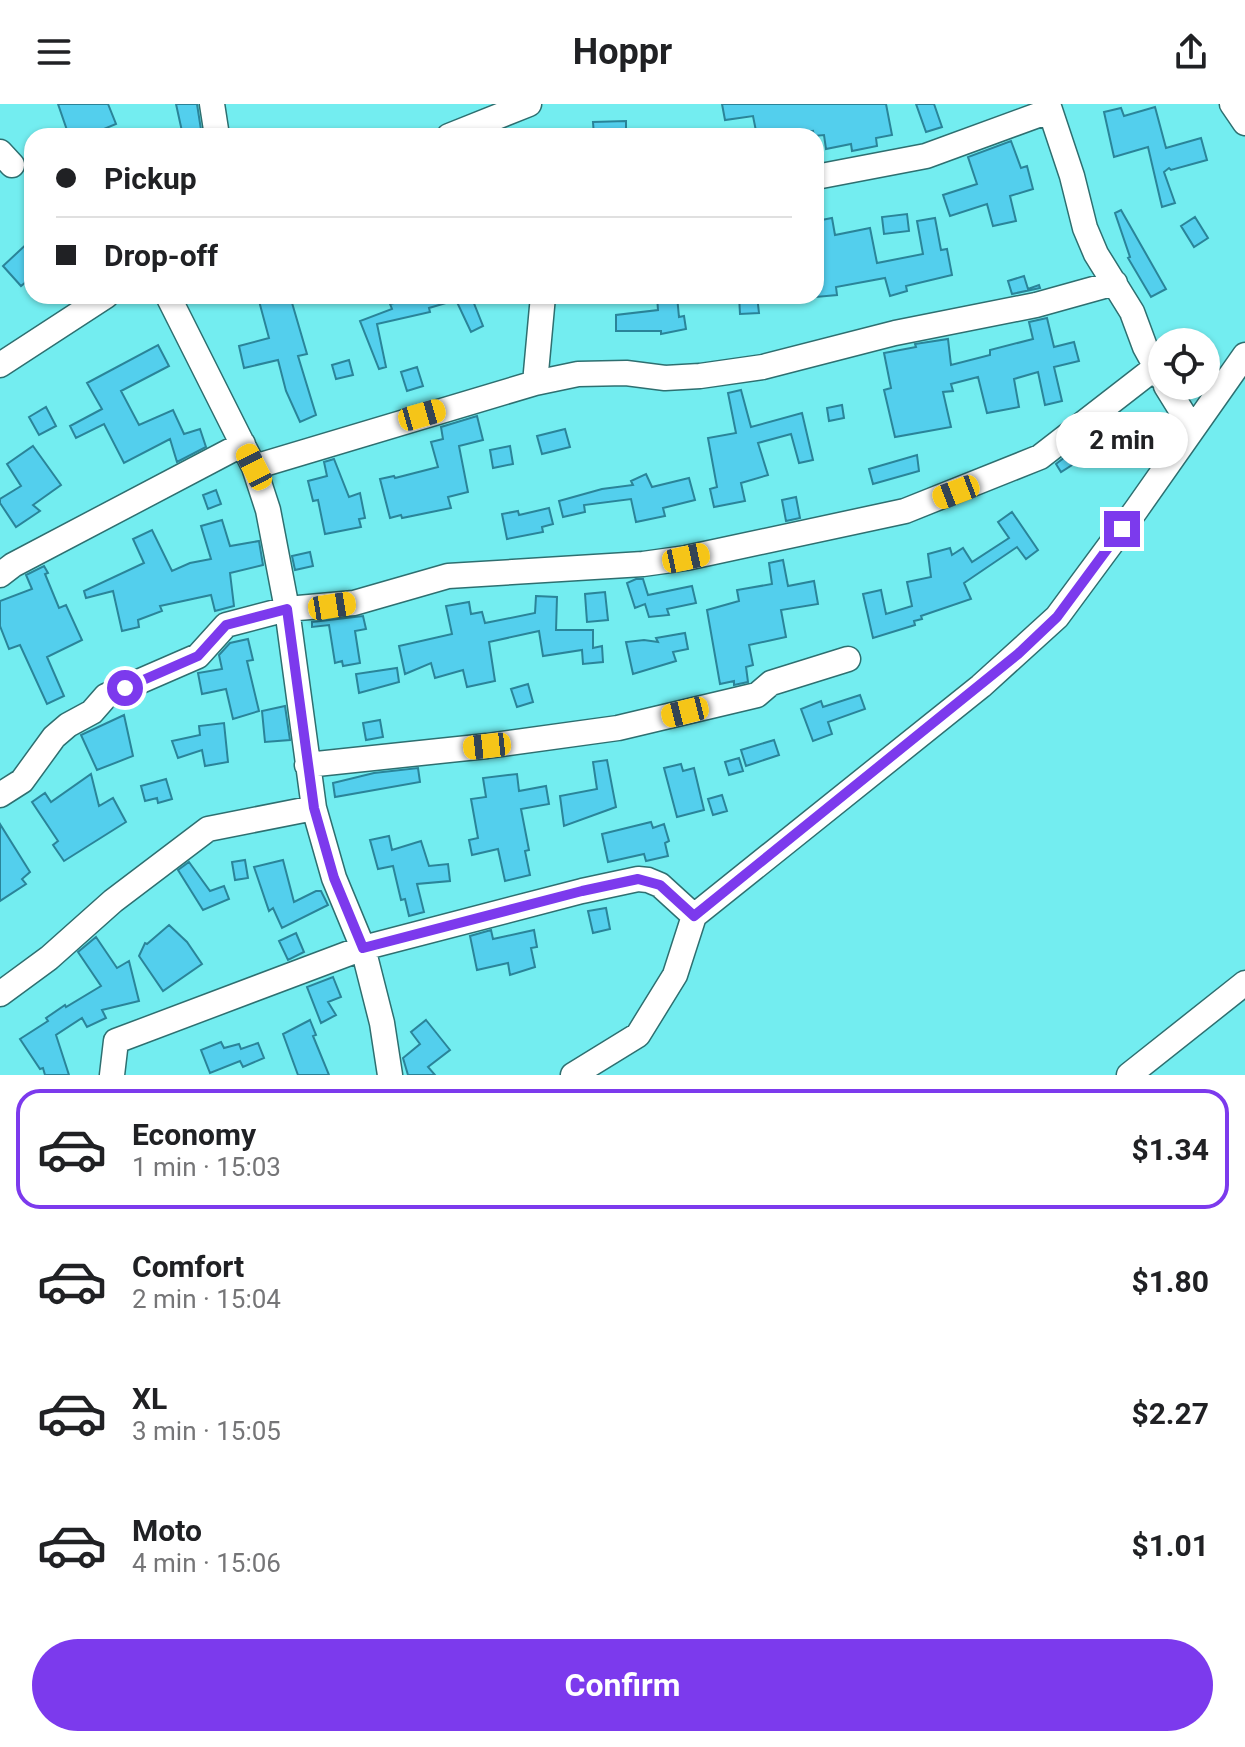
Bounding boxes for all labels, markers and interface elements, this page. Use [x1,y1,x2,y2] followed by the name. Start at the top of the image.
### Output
[32,30,76,74] icon: menu
[1169,30,1213,74] icon: share
[573,31,672,73] text: Hoppr
[104,161,197,196] text: Pickup
[104,238,218,273] text: Drop-off
[1148,328,1220,400] map controls
[1148,328,1220,400] button: locate
[396,397,448,433] car
[1056,413,1188,469] callout: 2 min
[1089,425,1155,455] text: 2 min
[232,440,276,494] car
[929,472,983,512] car
[1104,511,1140,547] route end
[660,541,712,575] car
[306,590,358,622] car
[107,670,143,706] route start
[659,695,711,729] car
[462,732,512,760] car
[36,1113,108,1185] icon: car
[132,1117,256,1152] text: Economy
[1131,1132,1209,1167] text: $1.34
[132,1152,281,1182] text: 1 min · 15:03
[36,1245,108,1317] icon: car
[132,1249,244,1284] text: Comfort
[1131,1264,1209,1299] text: $1.80
[132,1284,281,1314] text: 2 min · 15:04
[36,1377,108,1449] icon: car
[132,1381,167,1416] text: XL
[1131,1396,1209,1431] text: $2.27
[132,1416,281,1446] text: 3 min · 15:05
[36,1509,108,1581] icon: car
[132,1513,202,1548] text: Moto
[1131,1528,1209,1563] text: $1.01
[132,1548,281,1578] text: 4 min · 15:06
[32,1639,1213,1731] button: Confirm

